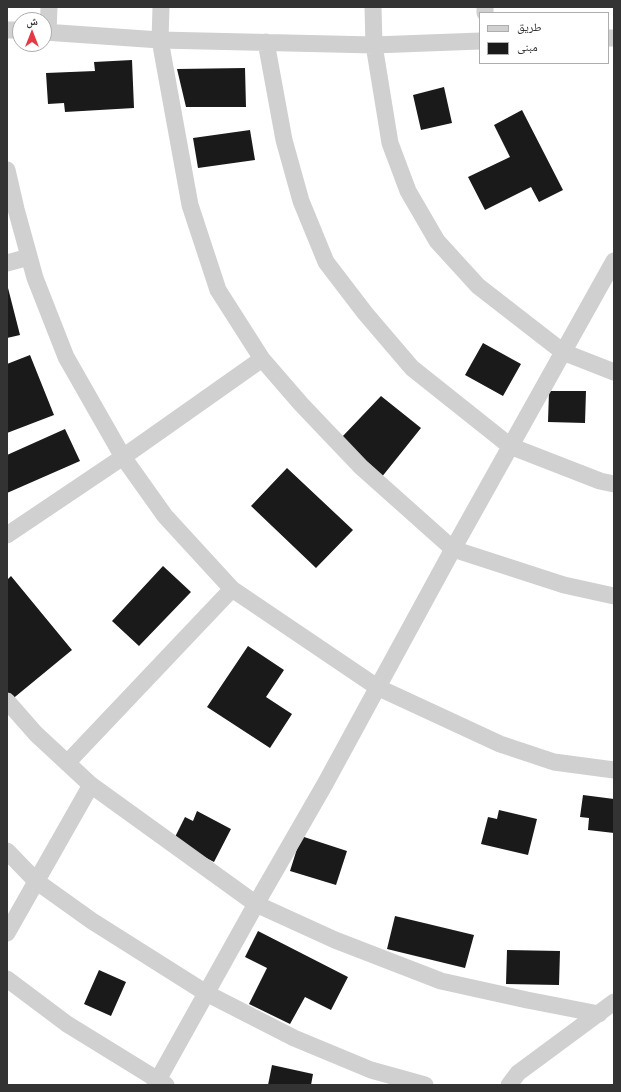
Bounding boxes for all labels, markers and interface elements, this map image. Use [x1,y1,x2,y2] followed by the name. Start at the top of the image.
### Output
[12,12,52,52] north arrow
[479,12,609,64] legend
[26,14,38,28] text: ش
[517,19,542,34] text: طريق
[517,39,538,54] text: مبنى

